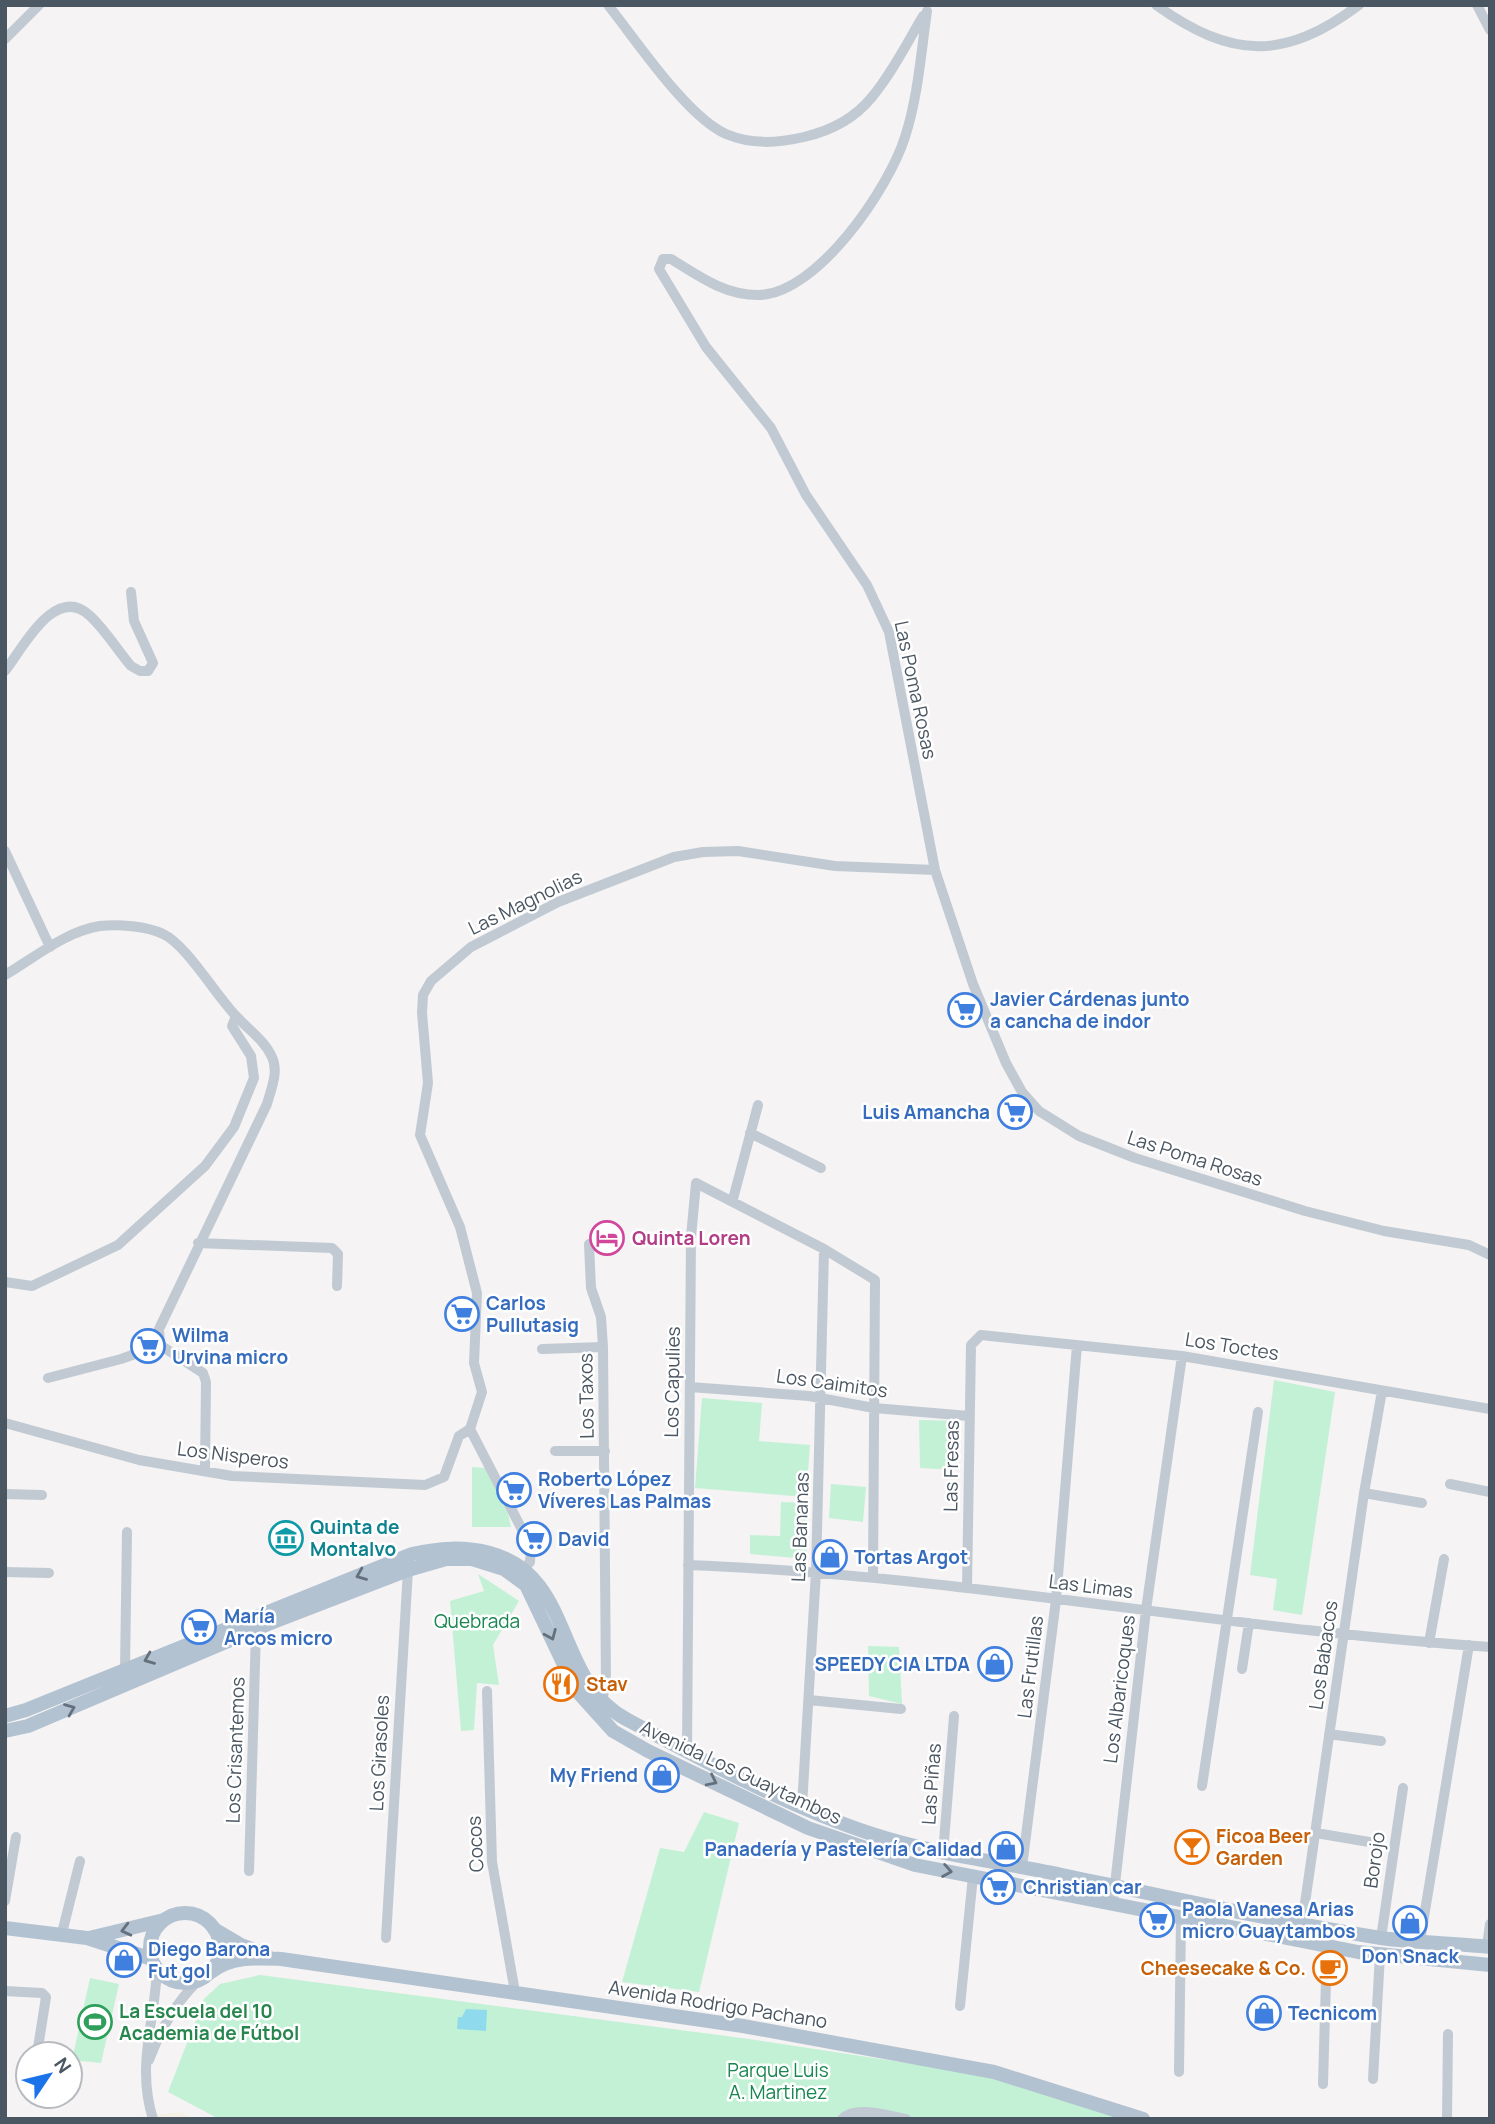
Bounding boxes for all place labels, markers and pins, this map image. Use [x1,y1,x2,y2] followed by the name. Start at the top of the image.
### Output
[990,986,1190,1034] place label: Javier Cárdenas junto a cancha de indor
[946,991,984,1029] supermarket icon: Javier Cárdenas junto a cancha de indor
[996,1093,1034,1131] supermarket icon: Luis Amancha
[862,1099,990,1125] place label: Luis Amancha
[588,1219,626,1257] hotel icon: Quinta Loren
[632,1225,751,1251] place label: Quinta Loren
[486,1290,579,1338] place label: Carlos Pullutasig
[443,1295,481,1333] supermarket icon: Carlos Pullutasig
[172,1322,288,1370] place label: Wilma Urvina micro
[129,1327,167,1365] supermarket icon: Wilma Urvina micro
[538,1466,711,1514] place label: Roberto López Víveres Las Palmas
[495,1471,533,1509] supermarket icon: Roberto López Víveres Las Palmas
[310,1514,399,1562] place label: Quinta de Montalvo
[267,1519,305,1557] museum icon: Quinta de Montalvo
[515,1520,553,1558] supermarket icon: David
[558,1526,609,1552] place label: David
[811,1538,849,1576] shop icon: Tortas Argot
[854,1544,968,1570] place label: Tortas Argot
[224,1603,333,1651] place label: María Arcos micro
[180,1608,218,1646] supermarket icon: María Arcos micro
[976,1645,1014,1683] shop icon: SPEEDY CIA LTDA
[814,1651,970,1677] place label: SPEEDY CIA LTDA
[542,1665,580,1703] restaurant icon: Stav
[586,1671,628,1697] place label: Stav
[643,1756,681,1794] shop icon: My Friend
[550,1762,638,1788] place label: My Friend
[1216,1823,1311,1871] place label: Ficoa Beer Garden
[1173,1828,1211,1866] bar icon: Ficoa Beer Garden
[987,1830,1025,1868] shop icon: Panadería y Pastelería Calidad
[704,1836,982,1862] place label: Panadería y Pastelería Calidad
[979,1868,1017,1906] supermarket icon: Christian car
[1023,1874,1142,1900] place label: Christian car
[1182,1896,1356,1944] place label: Paola Vanesa Arias micro Guaytambos
[1138,1901,1176,1939] supermarket icon: Paola Vanesa Arias micro Guaytambos
[1391,1904,1429,1942] shop icon: Don Snack
[148,1936,270,1984] place label: Diego Barona Fut gol
[105,1941,143,1979] shop icon: Diego Barona Fut gol
[1361,1943,1459,1969] place label: Don Snack
[1311,1949,1349,1987] cafe icon: Cheesecake & Co.
[1141,1955,1306,1981] place label: Cheesecake & Co.
[1245,1994,1283,2032] shop icon: Tecnicom
[119,1998,299,2046] place label: La Escuela del 10 Academia de Fútbol
[1288,2000,1377,2026] place label: Tecnicom
[76,2003,114,2041] sports icon: La Escuela del 10 Academia de Fútbol

